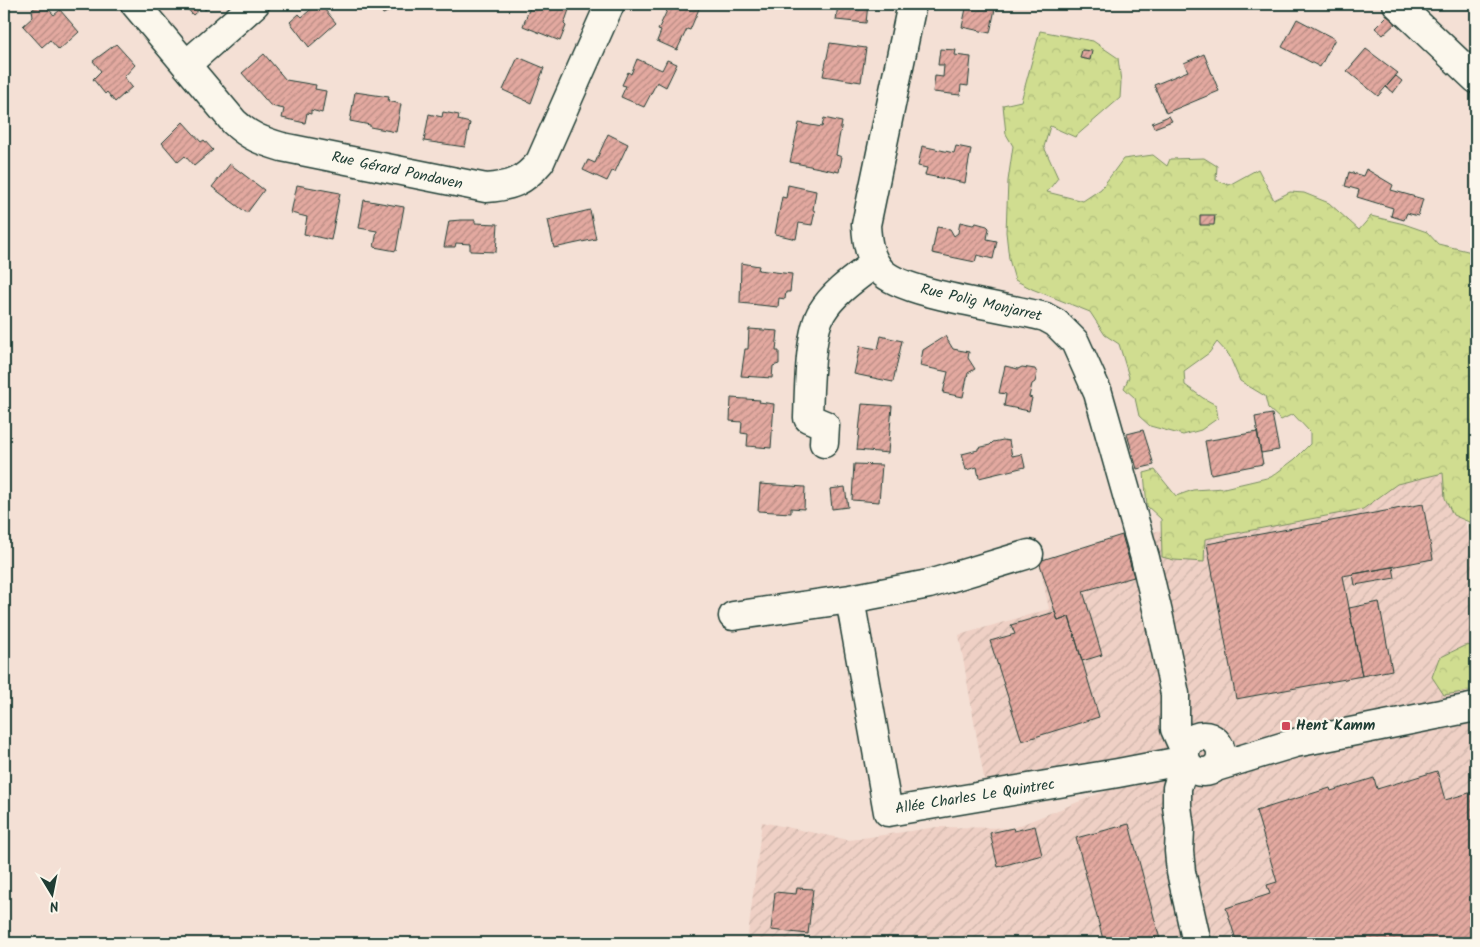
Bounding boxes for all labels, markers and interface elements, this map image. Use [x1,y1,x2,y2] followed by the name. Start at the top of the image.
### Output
[329,145,465,197] street label: Rue Gérard Pondaven
[918,277,1044,329] street label: Rue Polig Monjarret
[1296,714,1375,738] place label: Hent Kamm
[1280,720,1292,732] marker: Hent Kamm
[894,772,1057,821] street label: Allée Charles Le Quintrec
[28,870,78,920] north arrow
[48,894,60,917] text: N

